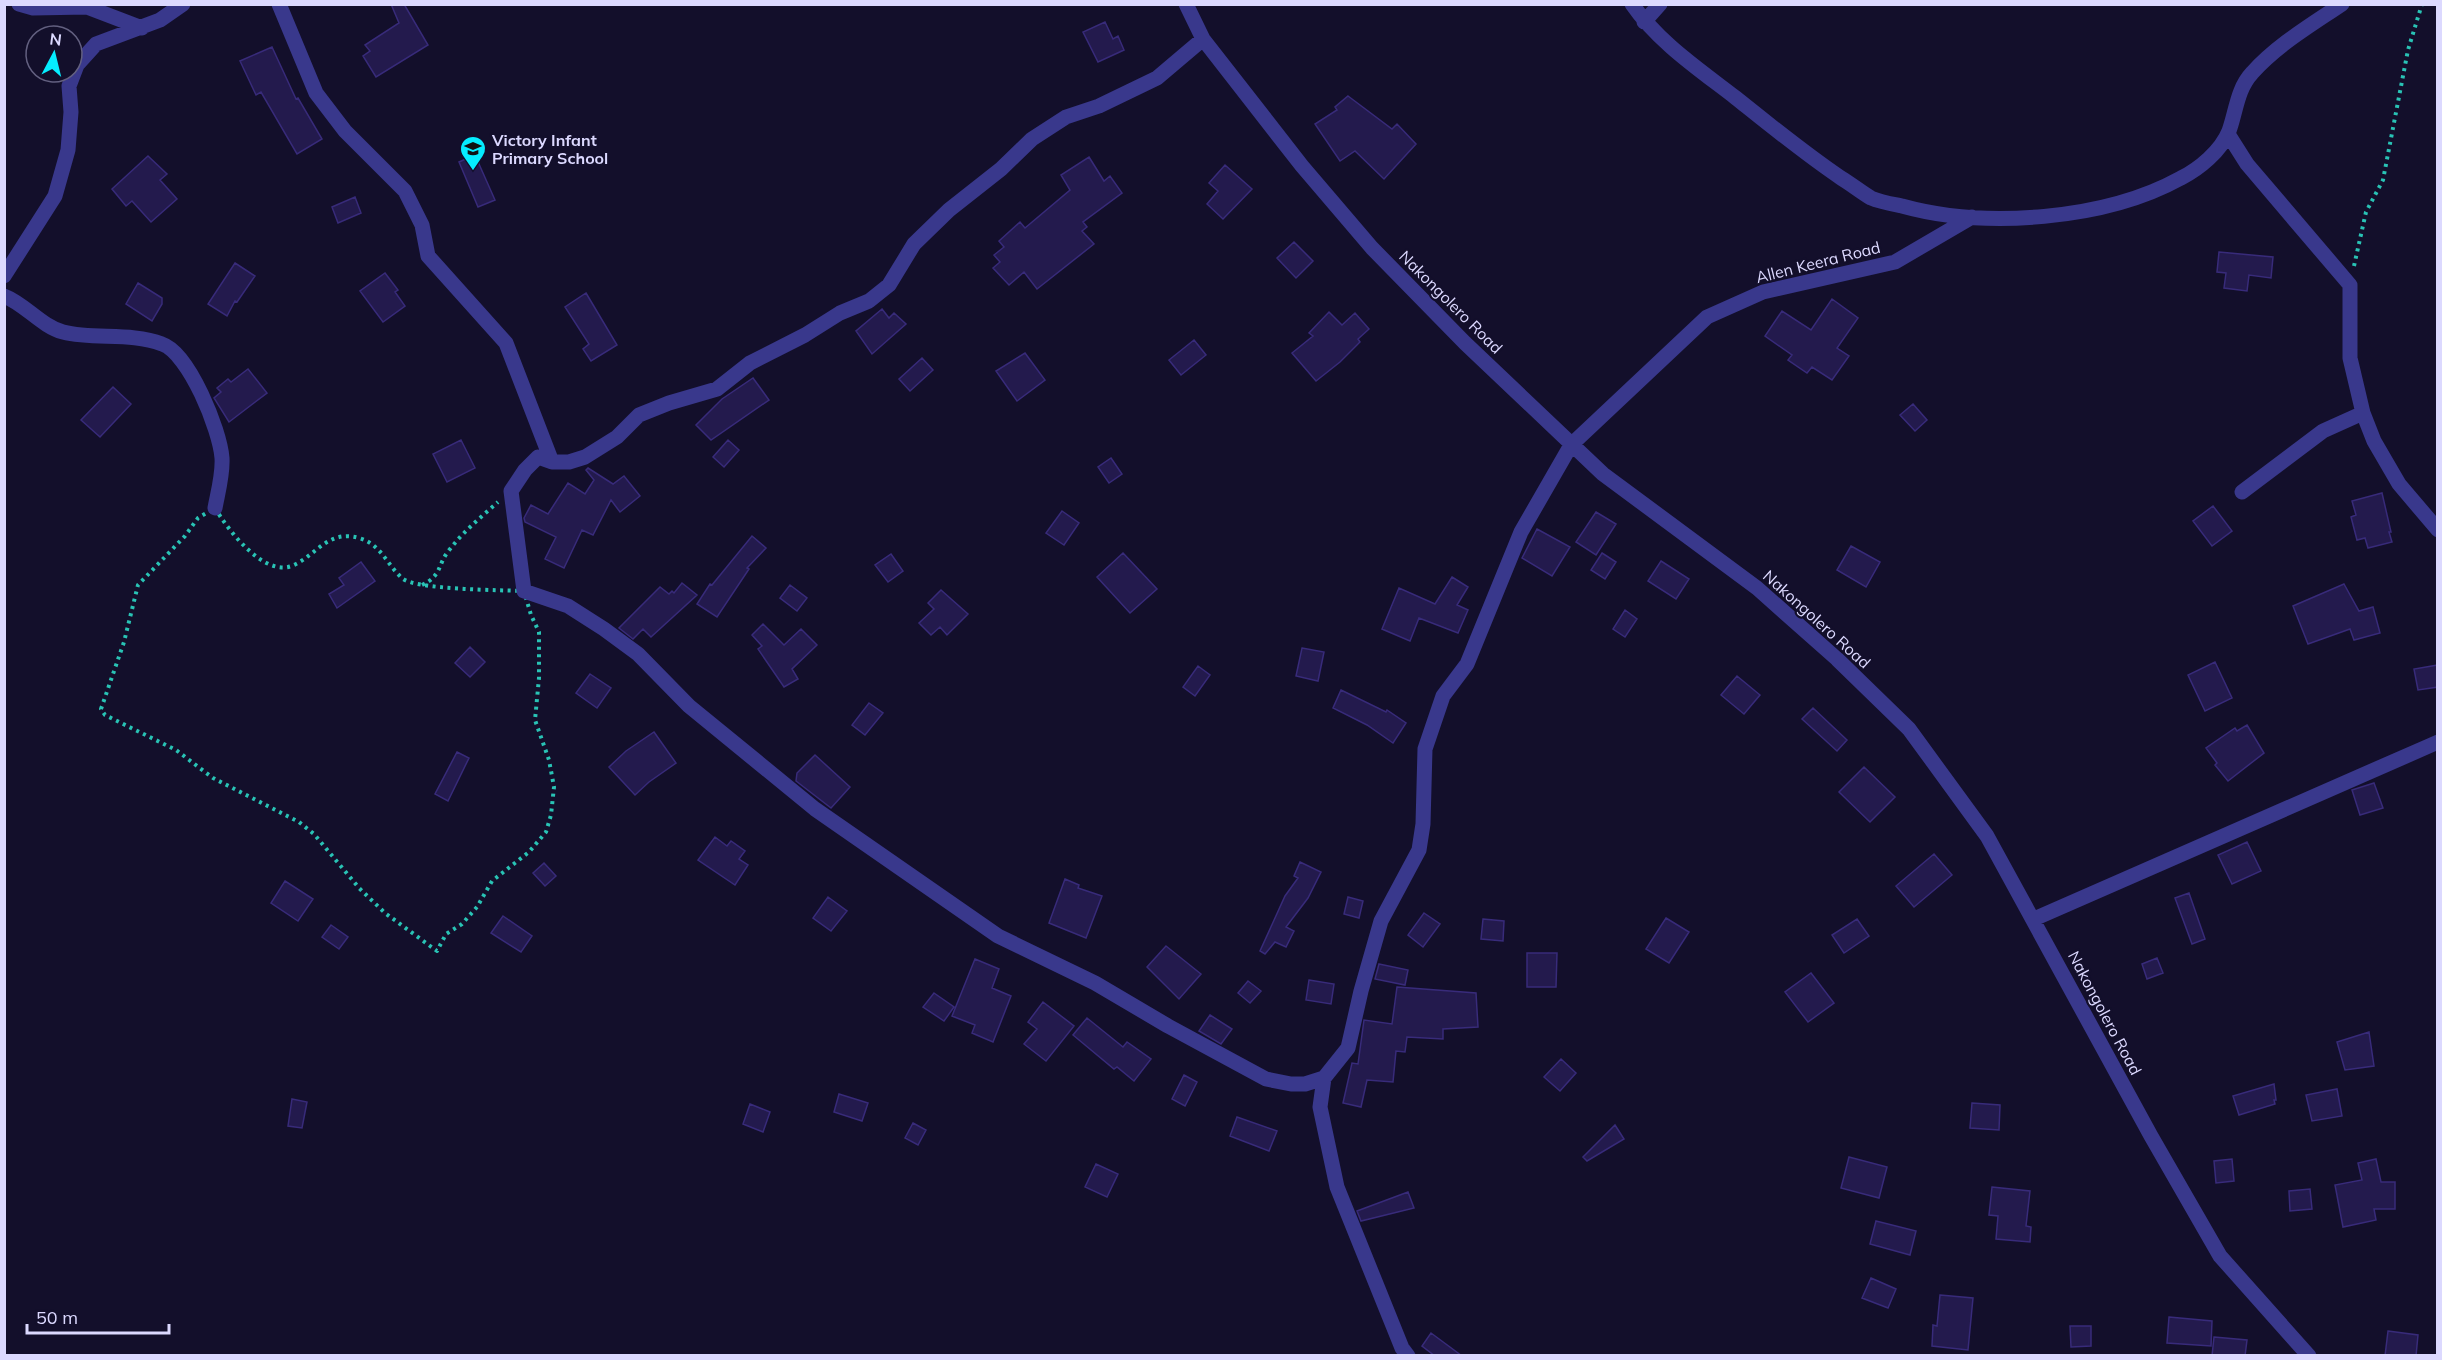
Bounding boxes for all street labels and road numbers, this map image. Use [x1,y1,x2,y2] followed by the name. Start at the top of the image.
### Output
[1754,237,1882,287] street label: Allen Keera Road
[1395,246,1507,358] street label: Nakongolero Road
[1759,566,1875,672] street label: Nakongolero Road
[2064,948,2146,1078] street label: Nakongolero Road

